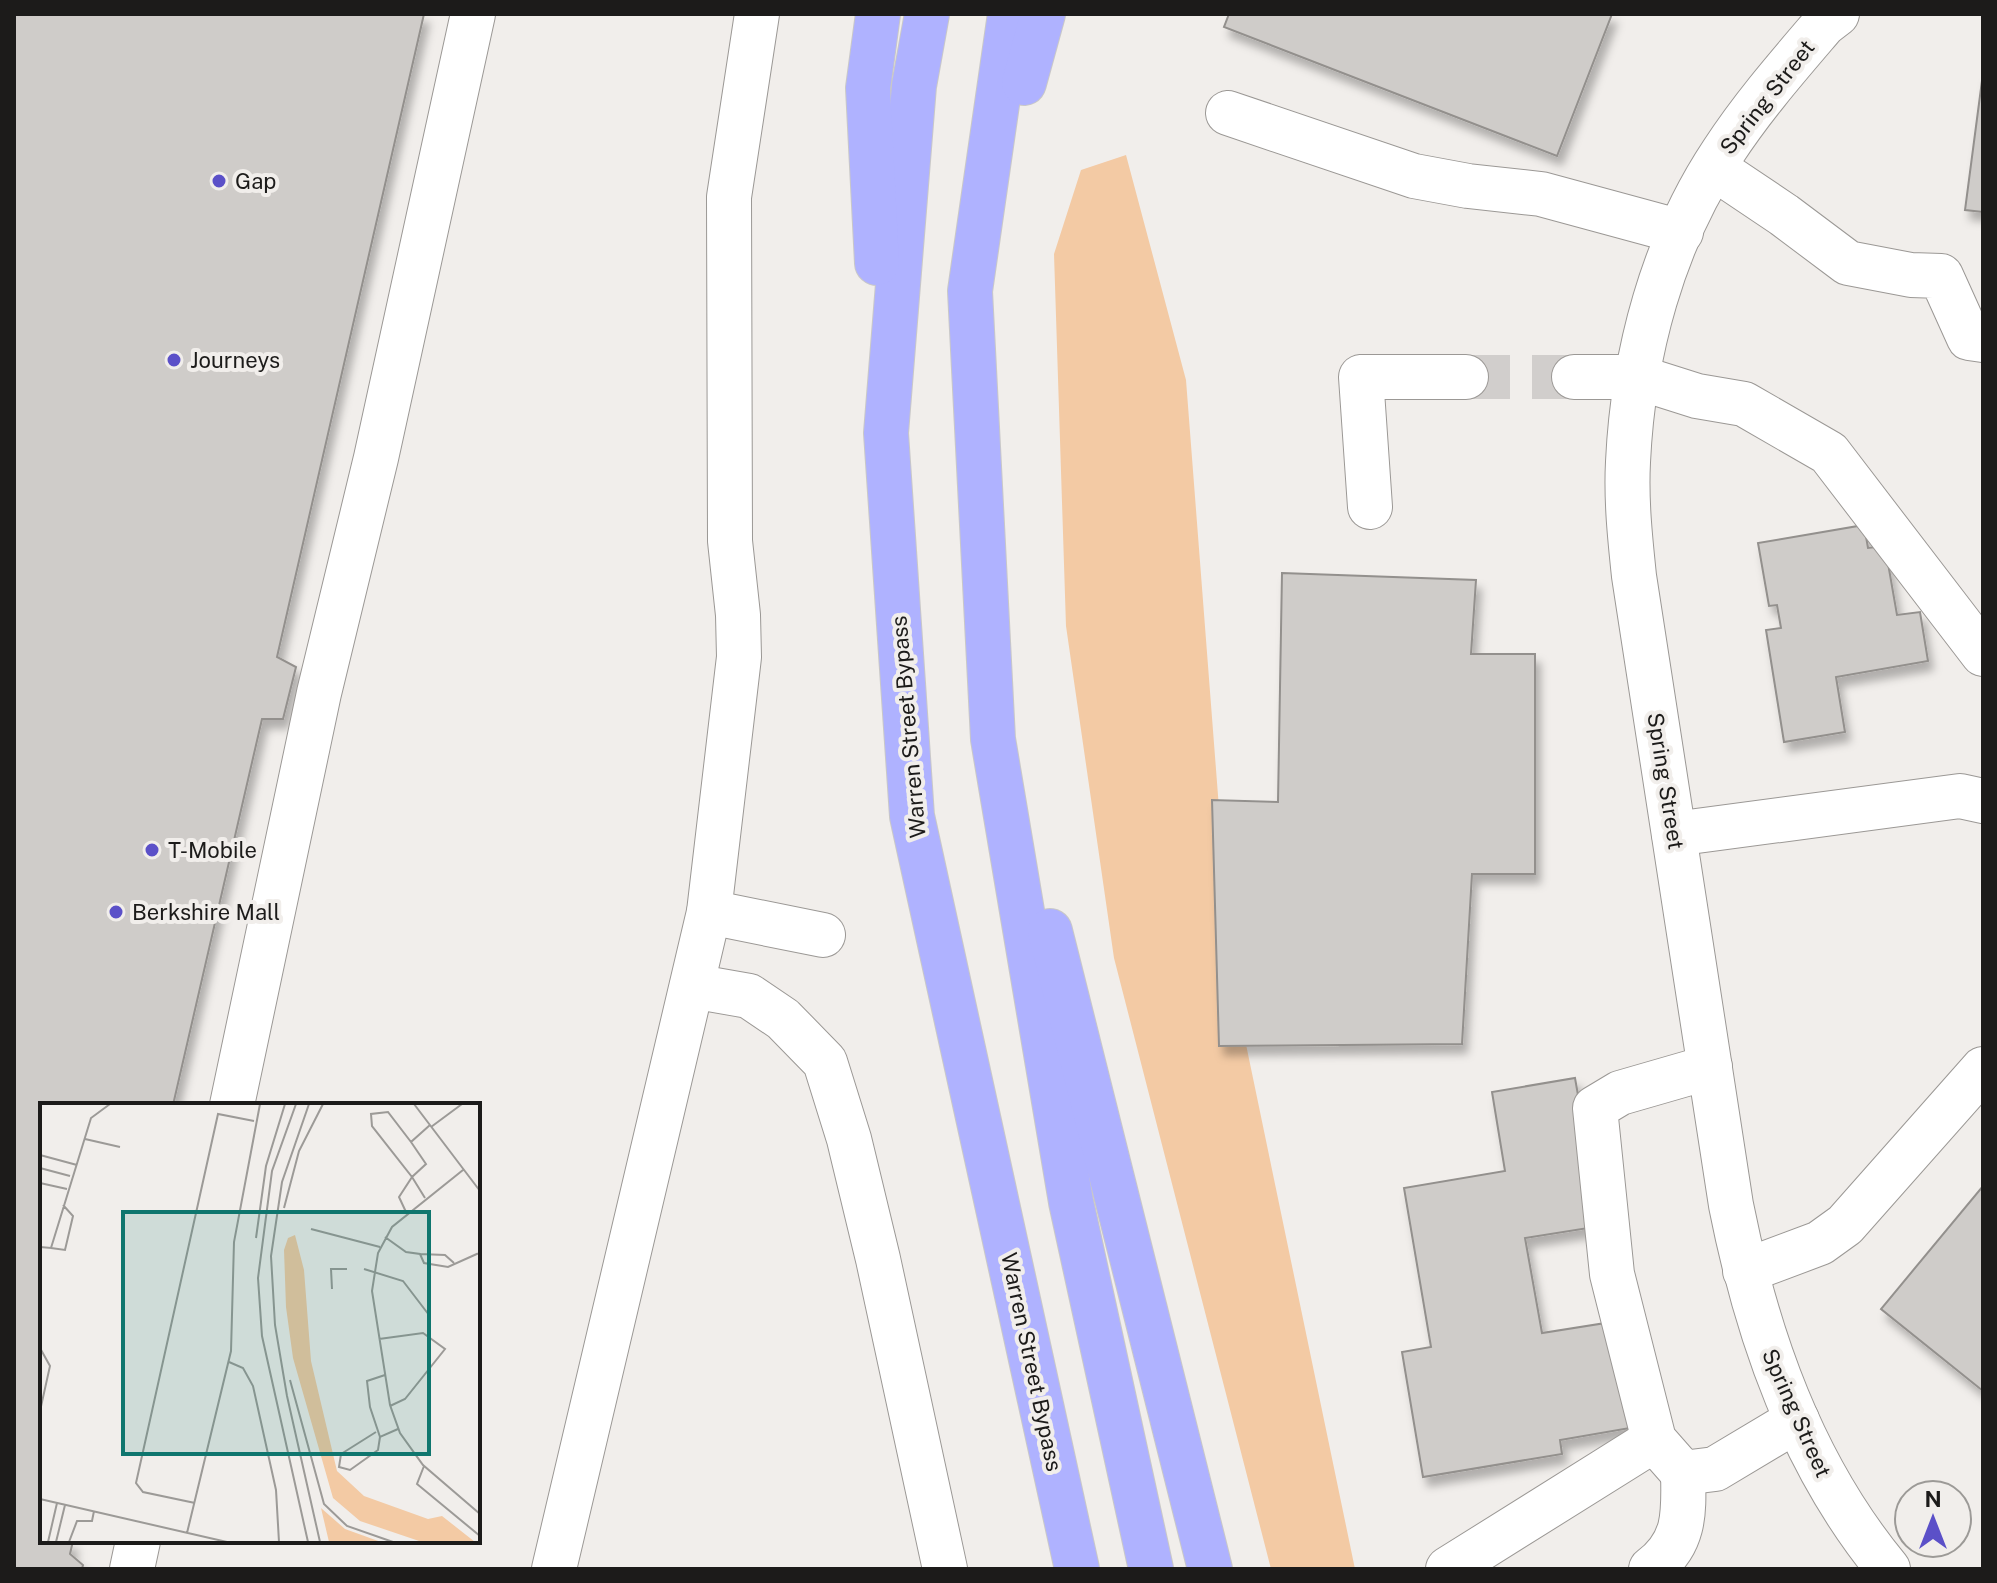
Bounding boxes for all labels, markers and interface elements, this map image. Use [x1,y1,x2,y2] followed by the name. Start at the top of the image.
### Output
[1714,35,1820,159] street label: Spring Street
[235,168,276,194] place label: Gap
[210,172,228,190] marker: Gap
[190,347,280,373] place label: Journeys
[165,351,183,369] marker: Journeys
[885,615,931,839] street label: Warren Street Bypass
[1642,711,1690,851] street label: Spring Street
[168,837,257,863] place label: T-Mobile
[143,841,161,859] marker: T-Mobile
[132,899,280,925] place label: Berkshire Mall
[107,903,125,921] marker: Berkshire Mall
[40,1103,480,1543] inset map
[996,1250,1068,1474] street label: Warren Street Bypass
[1757,1345,1837,1481] street label: Spring Street
[1893,1479,1973,1559] north arrow
[1924,1486,1942,1512] text: N

